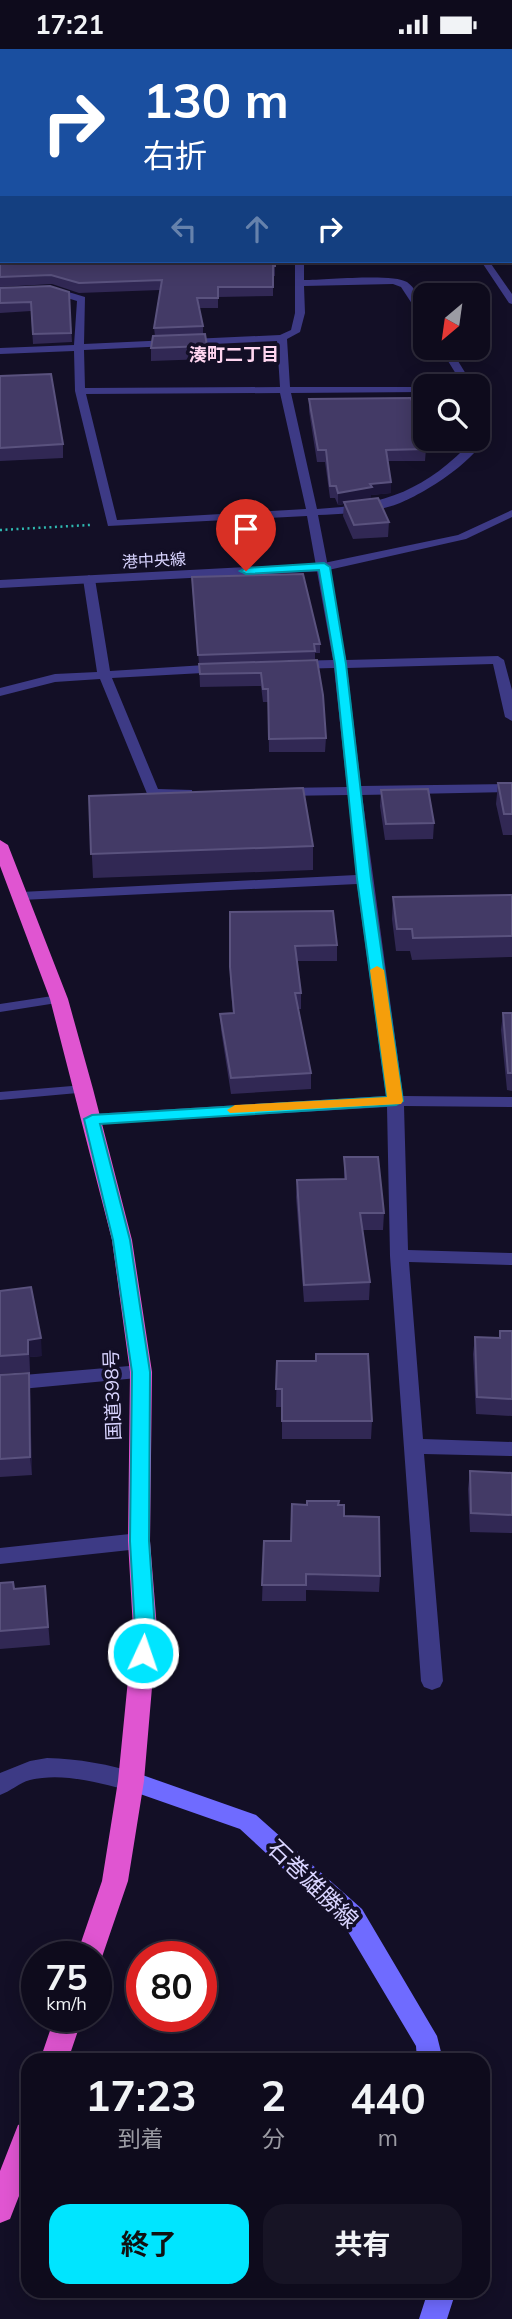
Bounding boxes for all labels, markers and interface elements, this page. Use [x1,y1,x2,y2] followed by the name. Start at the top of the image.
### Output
[35,8,104,41] text: 17:21
[143,69,289,130] text: 130 m
[28,77,119,168] icon: right
[143,135,207,175] text: 右折
[165,210,203,248] icon: left
[238,210,276,248] icon: ahead
[311,210,349,248] icon: right
[413,283,490,361] north arrow
[413,283,490,451] map controls
[189,343,279,366] district label: 湊町二丁目
[413,374,490,451] button: search
[216,499,276,571] pin
[227,510,265,548] icon: arrive
[122,548,186,572] street label: 港中央線
[98,1349,126,1441] street label: 国道398号
[106,1616,180,1690] position arrow
[262,1833,365,1934] street label: 石巻雄勝線
[126,1941,217,2032] speed limit sign: 80
[45,1955,88,1999] text: 75
[46,1992,87,2015] text: km/h
[85,2069,196,2122] text: 17:23
[261,2069,286,2122] text: 2
[350,2072,426,2125] text: 440
[378,2123,398,2152] text: m
[118,2124,164,2153] text: 到着
[262,2124,285,2153] text: 分
[49,2204,249,2284] button: 終了
[263,2204,462,2284] button: 共有

